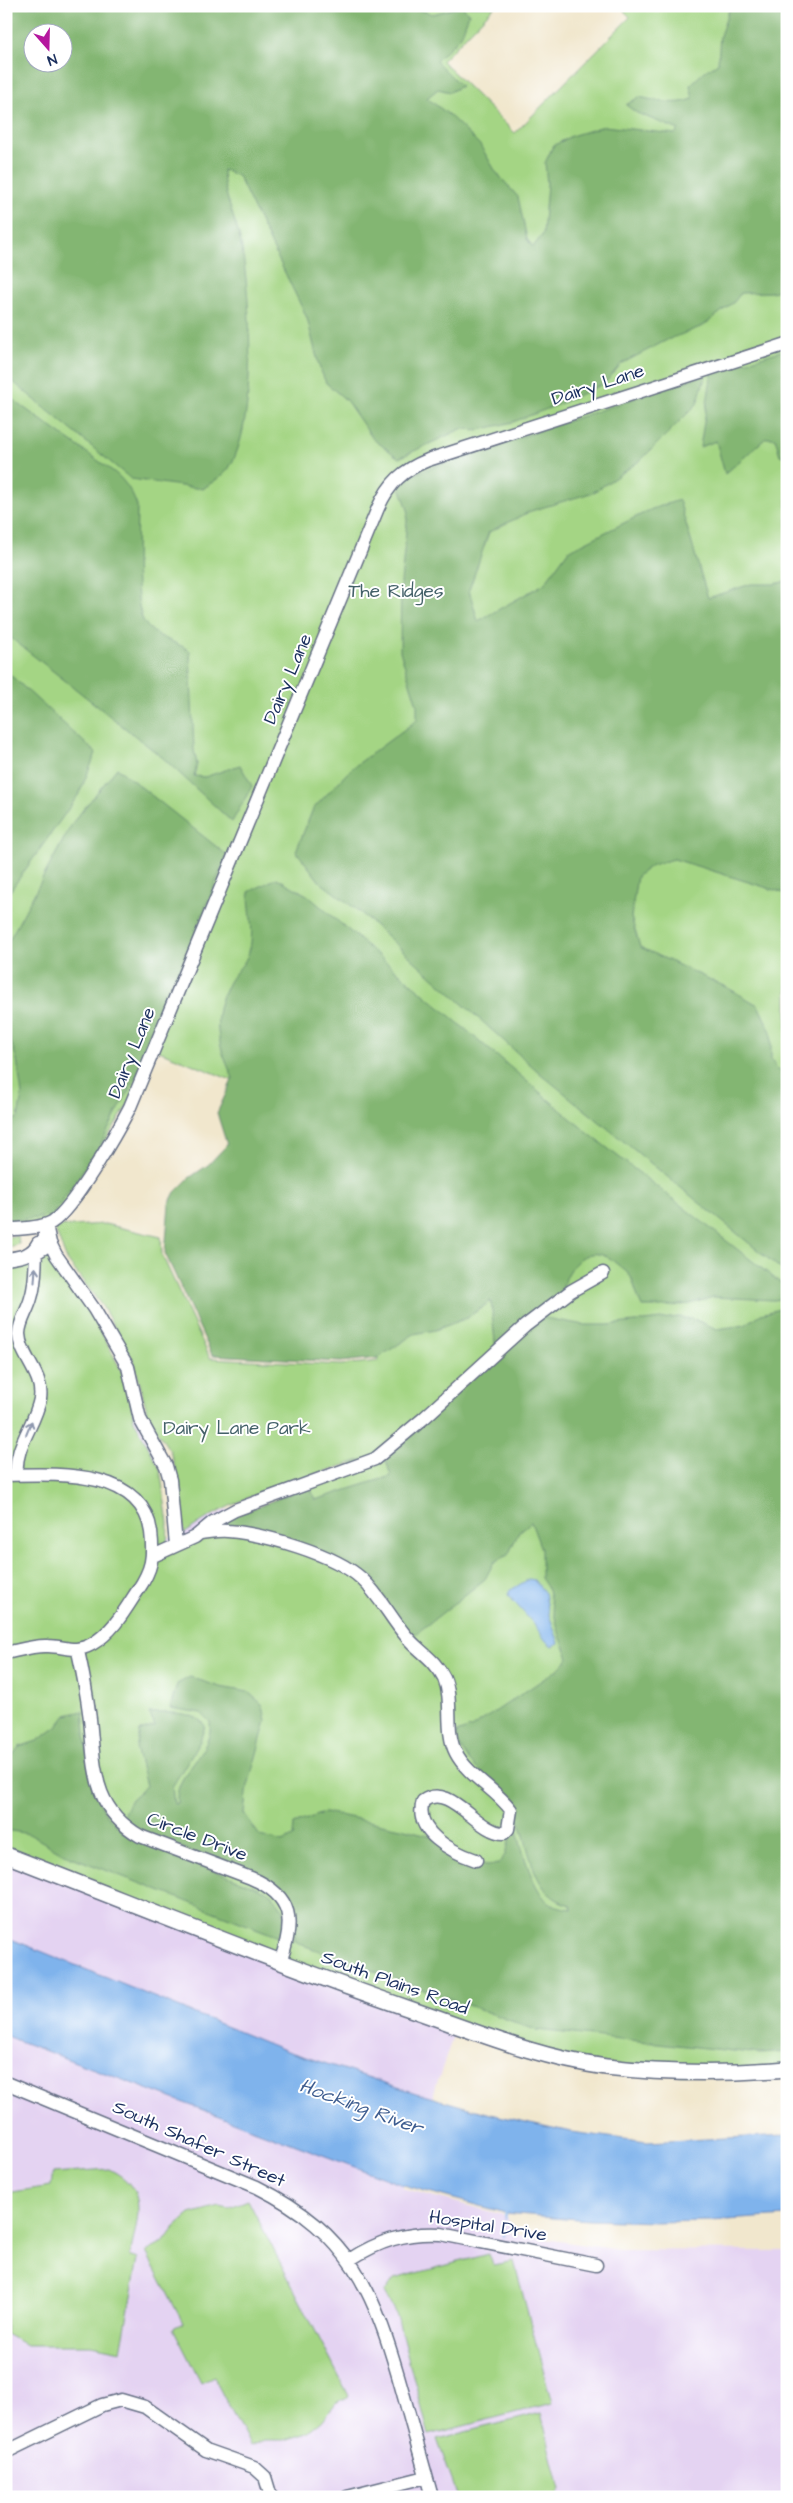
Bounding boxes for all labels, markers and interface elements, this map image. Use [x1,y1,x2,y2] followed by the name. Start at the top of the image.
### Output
[22,22,72,72] north arrow
[44,48,60,70] text: N
[548,357,648,414] street label: Dairy Lane
[349,578,443,606] park label: The Ridges
[257,630,320,729] street label: Dairy Lane
[102,1003,163,1103] street label: Dairy Lane
[30,1267,39,1283] one-way arrow
[163,1415,311,1443] park label: Dairy Lane Park
[24,1421,34,1436] one-way arrow
[143,1805,251,1869] street label: Circle Drive
[317,1944,473,2022] street label: South Plains Road
[295,2072,428,2144] water label: Hocking River
[108,2094,290,2194] street label: South Shafer Street
[427,2203,549,2249] street label: Hospital Drive

